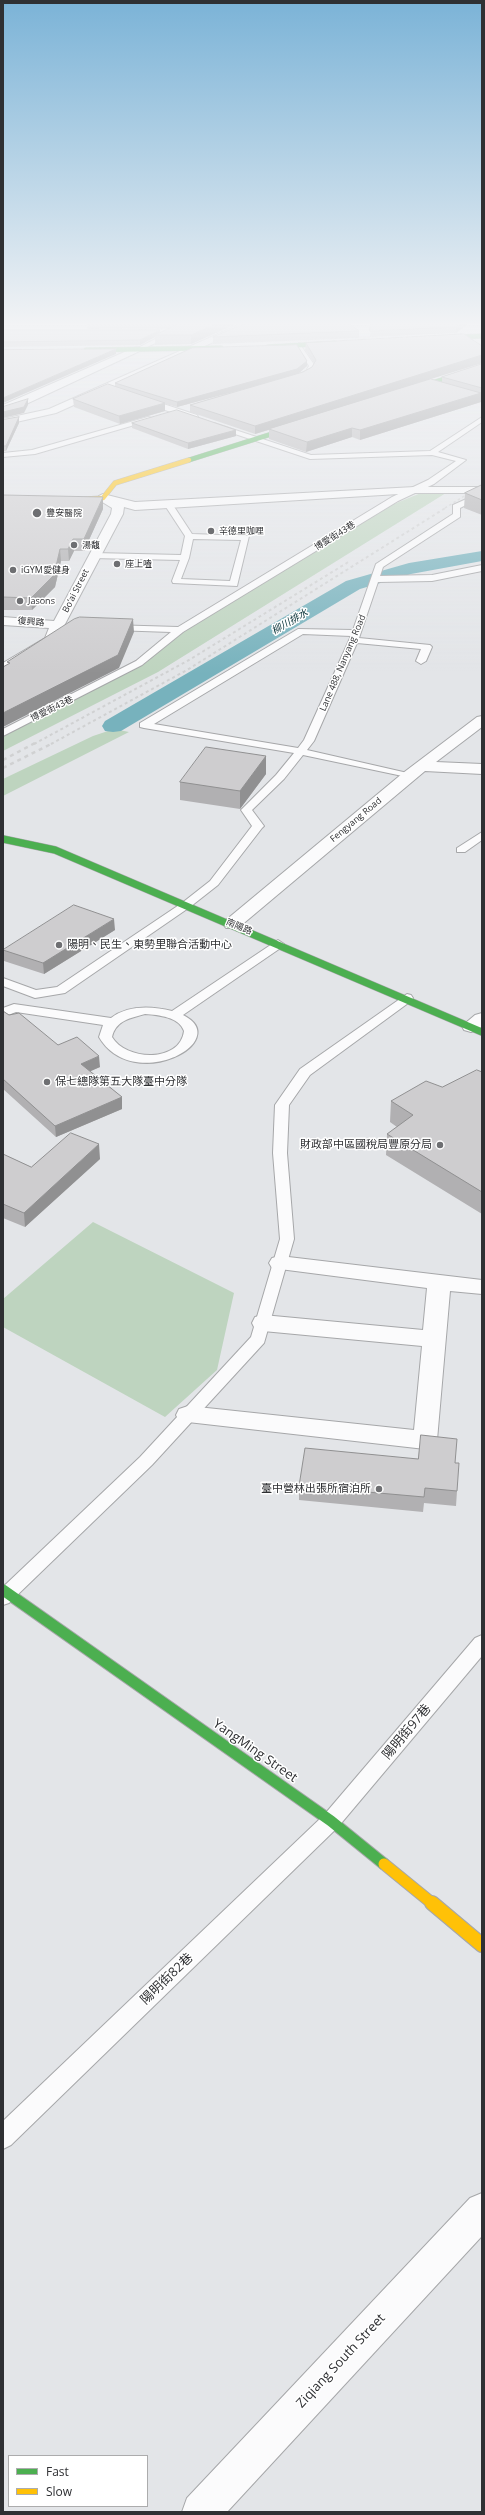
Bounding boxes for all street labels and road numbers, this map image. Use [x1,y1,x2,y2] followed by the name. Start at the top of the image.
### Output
[313,519,357,553] street label: 博愛街43巷
[60,567,92,615] street label: Bo’ai Street
[318,613,368,713] street label: Lane 488, Nanyang Road
[17,615,45,629] street label: 復興路
[29,694,75,724] street label: 博愛街43巷
[328,795,384,845] street label: Fengyang Road
[224,917,254,937] street label: 南陽路
[380,1701,434,1763] street label: 陽明街97巷
[210,1716,300,1786] street label: YangMing Street
[138,1950,196,2008] street label: 陽明街82巷
[293,2311,389,2411] street label: Ziqiang South Street

